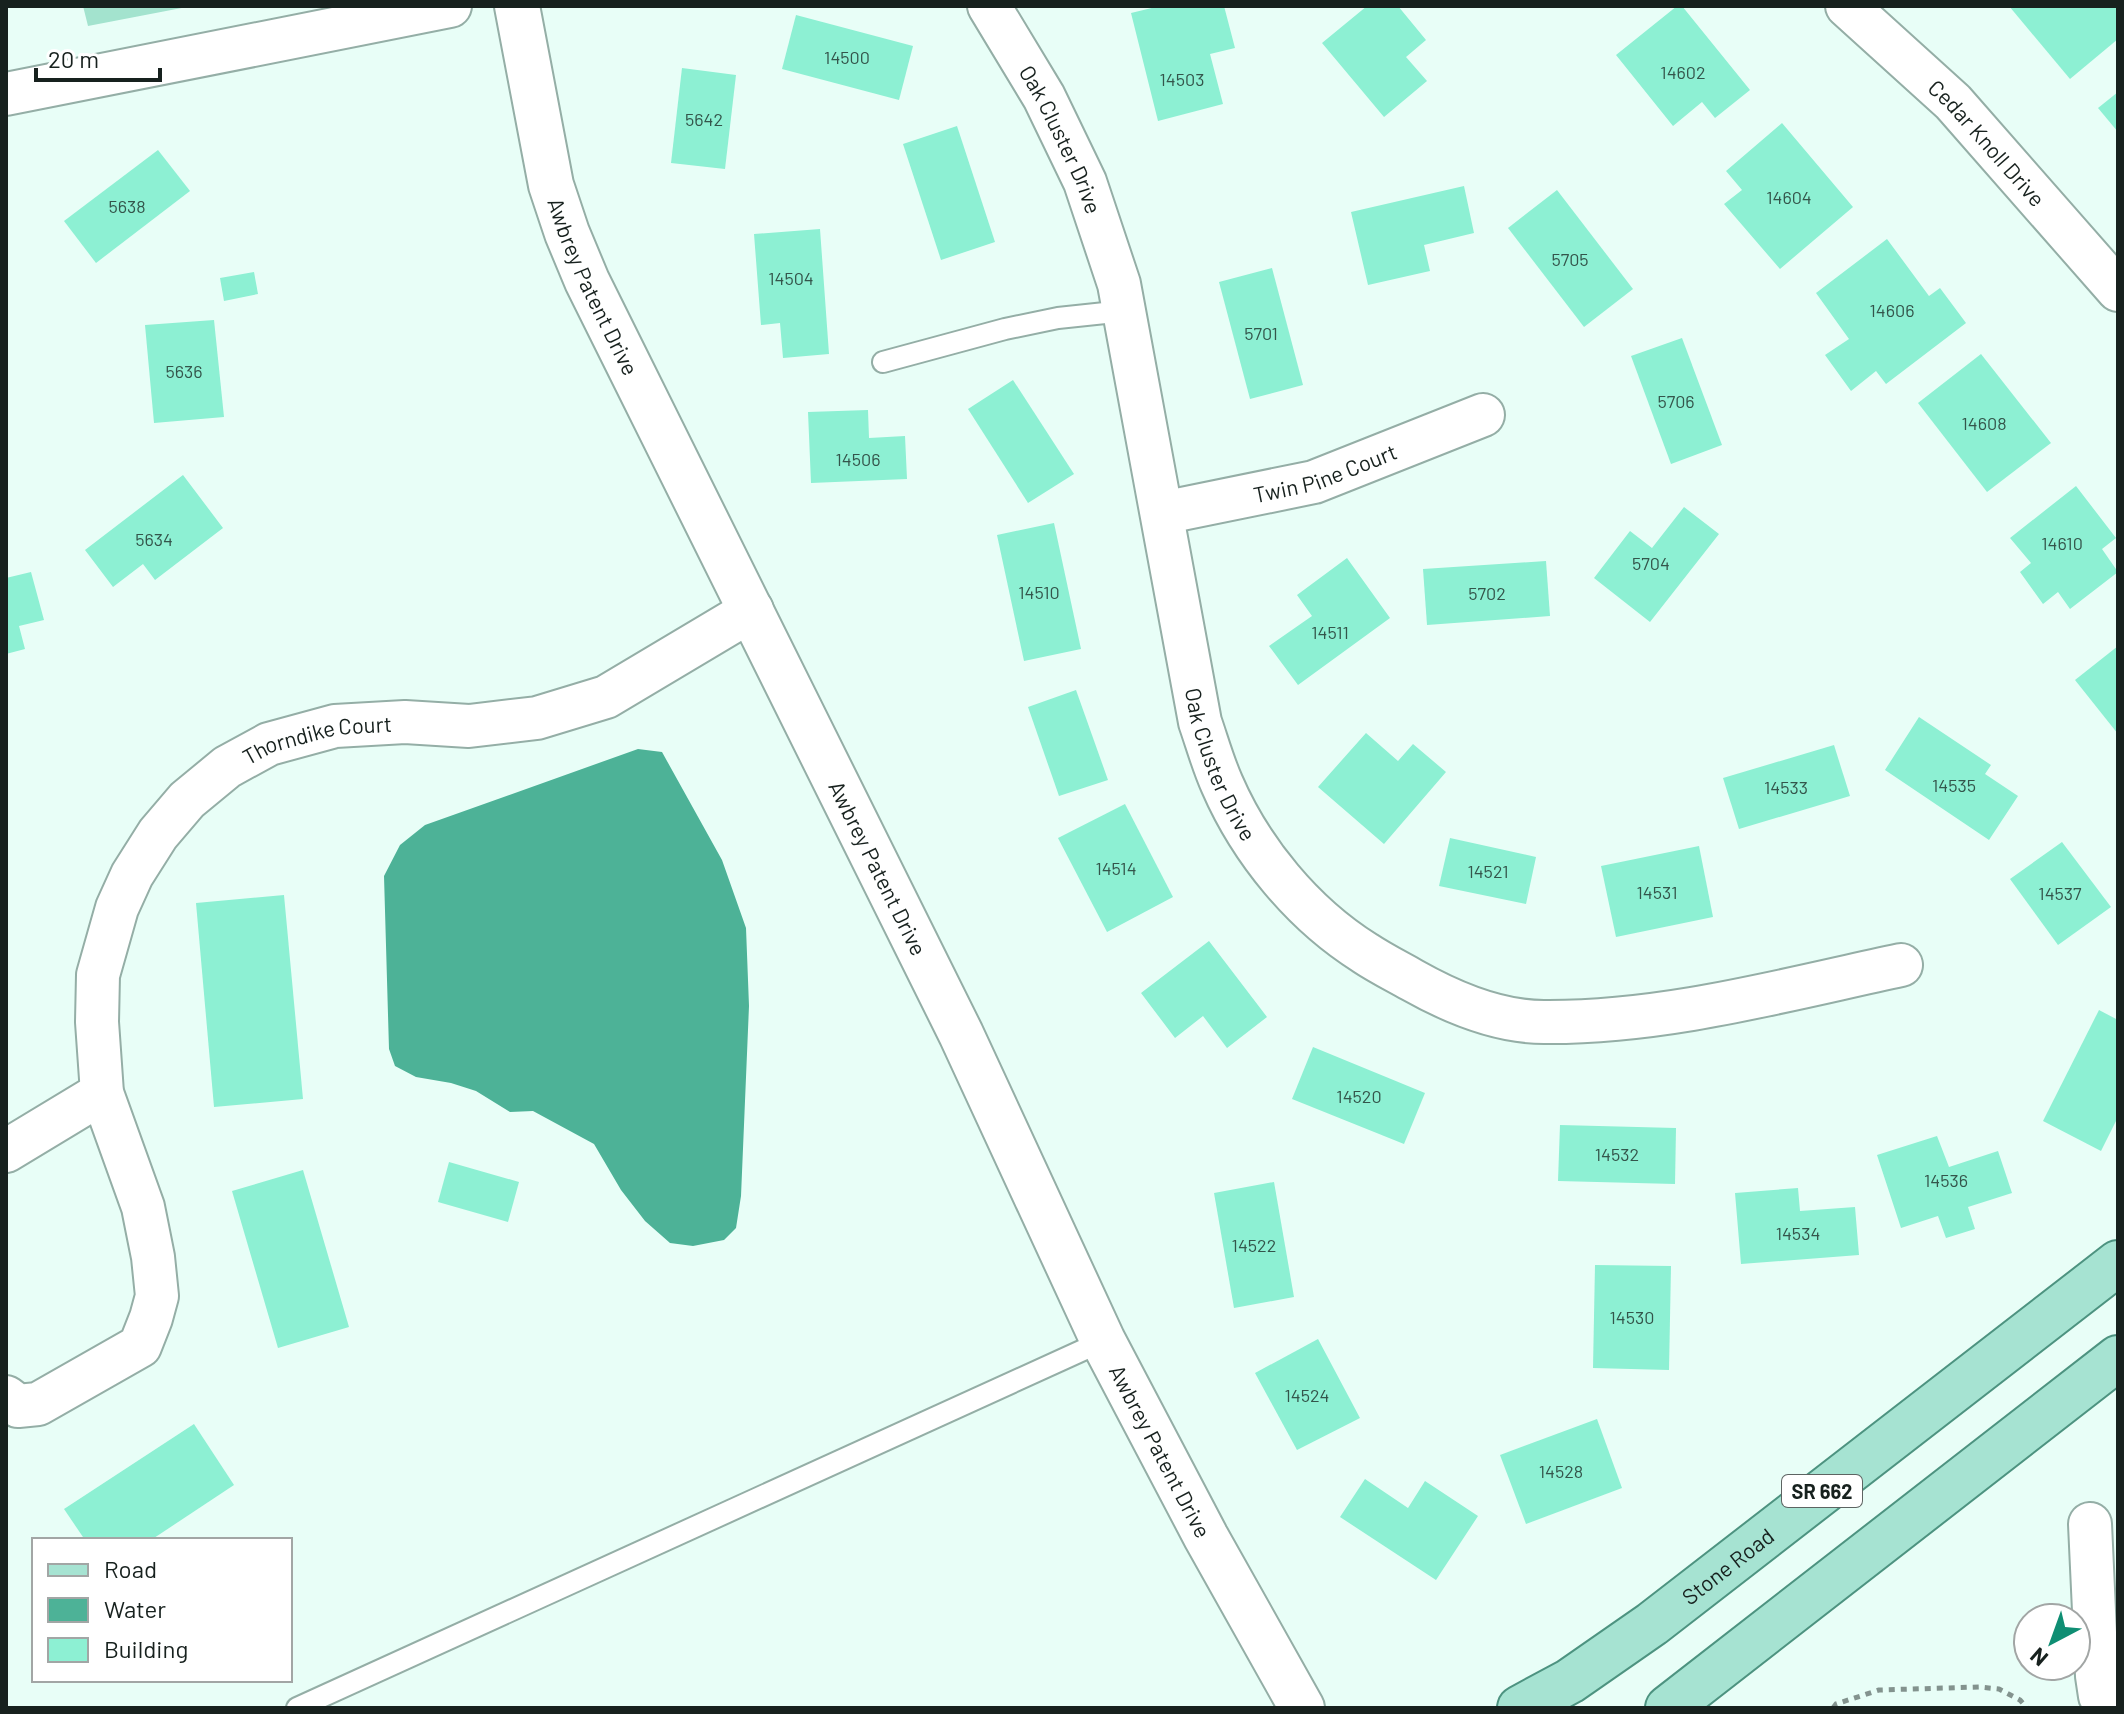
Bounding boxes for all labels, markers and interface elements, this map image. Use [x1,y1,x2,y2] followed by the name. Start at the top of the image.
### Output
[36,32,160,82] scale bar
[48,44,99,73] text: 20 m
[824,46,870,68] house number: 14500
[1015,60,1108,217] street label: Oak Cluster Drive
[1660,61,1706,83] house number: 14602
[1160,68,1204,90] house number: 14503
[1924,74,2051,211] street label: Cedar Knoll Drive
[685,108,723,130] house number: 5642
[1766,186,1812,208] house number: 14604
[543,194,644,379] street label: Awbrey Patent Drive
[108,195,146,217] house number: 5638
[1551,248,1589,270] house number: 5705
[768,267,814,289] house number: 14504
[1870,299,1914,321] house number: 14606
[1244,322,1278,344] house number: 5701
[165,360,203,382] house number: 5636
[1657,390,1695,412] house number: 5706
[1961,412,2007,434] house number: 14608
[1251,438,1400,507] street label: Twin Pine Court
[836,448,880,470] house number: 14506
[135,528,173,550] house number: 5634
[2041,532,2083,554] house number: 14610
[1632,552,1670,574] house number: 5704
[1018,581,1060,603] house number: 14510
[1468,582,1506,604] house number: 5702
[1311,621,1349,643] house number: 14511
[1181,686,1262,845] street label: Oak Cluster Drive
[238,710,392,769] street label: Thorndike Court
[1932,774,1976,796] house number: 14535
[824,776,933,959] street label: Awbrey Patent Drive
[1764,776,1808,798] house number: 14533
[1095,857,1137,879] house number: 14514
[1467,860,1509,882] house number: 14521
[1637,881,1677,903] house number: 14531
[2038,882,2082,904] house number: 14537
[1336,1085,1382,1107] house number: 14520
[1595,1143,1639,1165] house number: 14532
[1924,1169,1968,1191] house number: 14536
[1776,1222,1820,1244] house number: 14534
[1232,1234,1276,1256] house number: 14522
[1610,1306,1654,1328] house number: 14530
[1105,1360,1217,1542] street label: Awbrey Patent Drive
[1284,1384,1330,1406] house number: 14524
[1539,1460,1583,1482] house number: 14528
[1782,1475,1862,1507] road number: SR 662
[1676,1522,1778,1609] street label: Stone Road
[32,1538,292,1682] legend
[104,1554,157,1583] text: Road
[104,1594,166,1623] text: Water
[2012,1602,2092,1682] north arrow
[104,1634,188,1663] text: Building
[2024,1643,2052,1672] text: N

